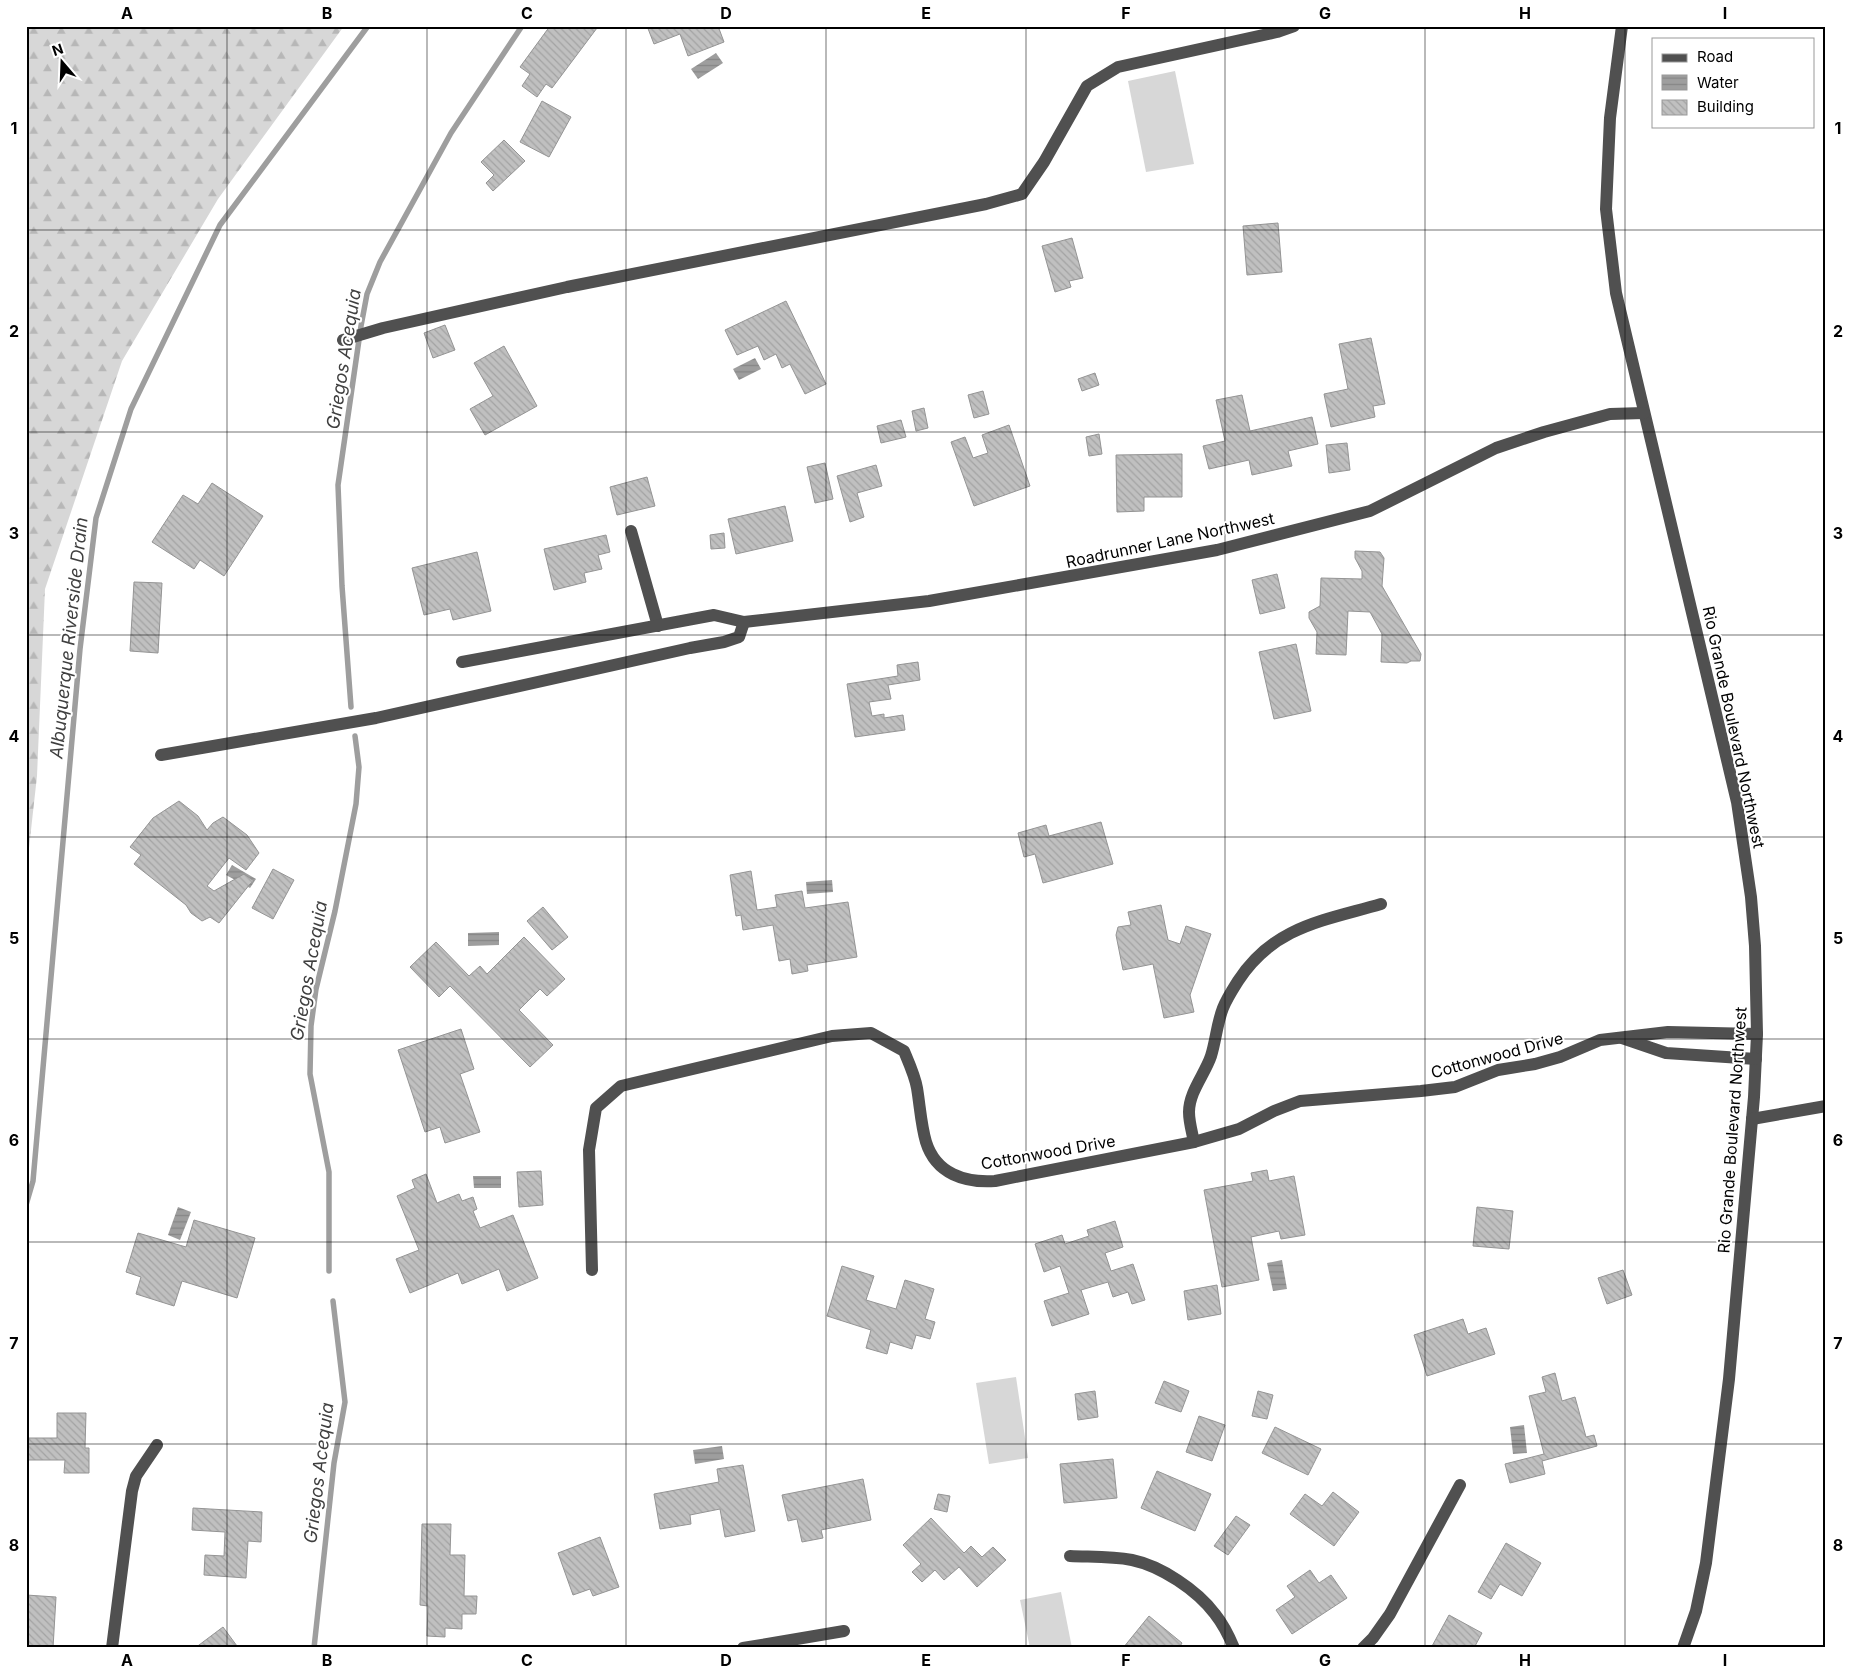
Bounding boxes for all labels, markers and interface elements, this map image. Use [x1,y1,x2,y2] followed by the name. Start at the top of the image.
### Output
[121,3,133,23] text: A
[322,3,332,23] text: B
[521,3,533,23] text: C
[720,3,732,23] text: D
[921,3,931,23] text: E
[1121,3,1131,23] text: F
[1319,3,1331,23] text: G
[1519,3,1531,23] text: H
[1723,3,1727,23] text: I
[38,38,88,88] north arrow
[1652,38,1814,128] legend
[50,39,65,59] text: N
[1697,47,1733,66] text: Road
[1697,73,1739,92] text: Water
[1697,97,1754,116] text: Building
[11,118,17,138] text: 1
[1835,118,1841,138] text: 1
[322,287,365,431] water label: Griegos Acequia
[9,321,19,341] text: 2
[1833,321,1843,341] text: 2
[1064,508,1276,572] street label: Roadrunner Lane Northwest
[45,516,92,761] water label: Albuquerque Riverside Drain
[9,523,19,543] text: 3
[1833,523,1843,543] text: 3
[1699,604,1769,850] street label: Rio Grande Boulevard Northwest
[9,726,20,746] text: 4
[1833,726,1844,746] text: 4
[286,899,331,1043] water label: Griegos Acequia
[9,928,19,948] text: 5
[1833,928,1843,948] text: 5
[1713,1006,1751,1254] street label: Rio Grande Boulevard Northwest
[1429,1028,1565,1082] street label: Cottonwood Drive
[9,1130,19,1150] text: 6
[979,1130,1117,1174] street label: Cottonwood Drive
[1833,1130,1843,1150] text: 6
[9,1333,19,1353] text: 7
[1833,1333,1843,1353] text: 7
[299,1401,338,1545] water label: Griegos Acequia
[9,1535,19,1555] text: 8
[1833,1535,1843,1555] text: 8
[121,1650,133,1670] text: A
[322,1650,332,1670] text: B
[521,1650,533,1670] text: C
[720,1650,732,1670] text: D
[921,1650,931,1670] text: E
[1121,1650,1131,1670] text: F
[1319,1650,1331,1670] text: G
[1519,1650,1531,1670] text: H
[1723,1650,1727,1670] text: I

